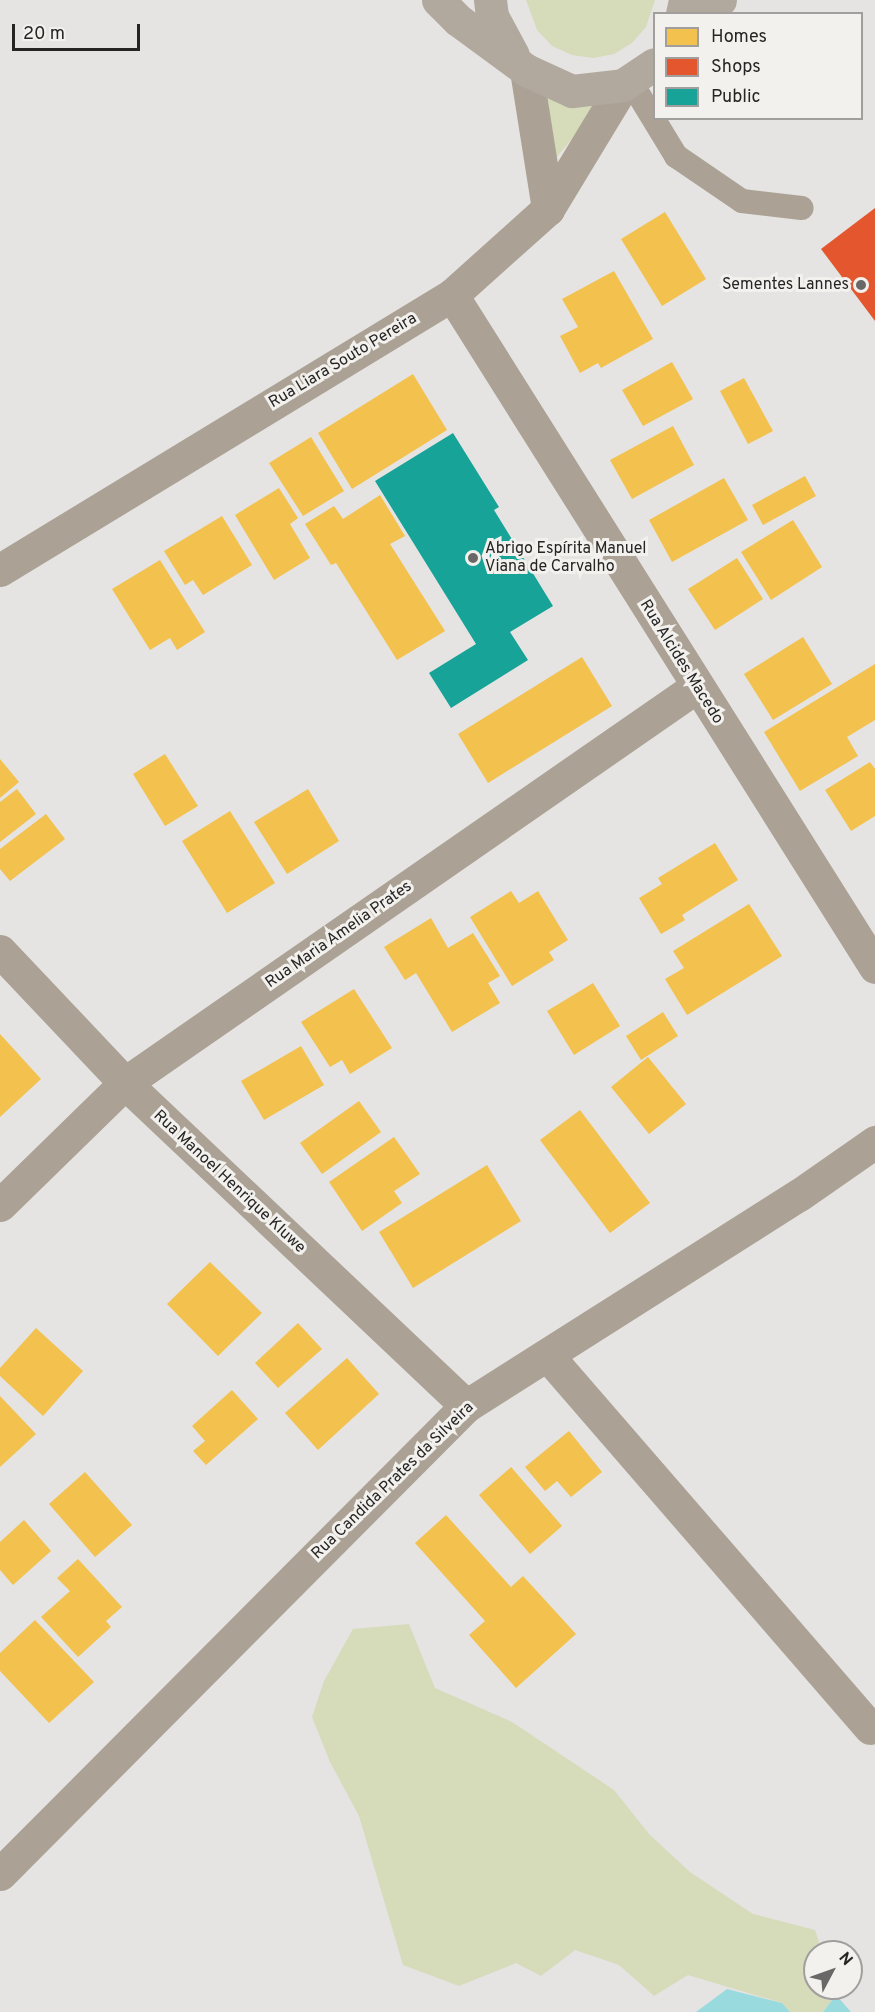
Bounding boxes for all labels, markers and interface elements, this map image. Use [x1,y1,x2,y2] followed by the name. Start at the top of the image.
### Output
[15,12,142,50] scale bar
[653,12,863,120] legend
[23,23,65,46] text: 20 m
[711,26,767,49] text: Homes
[711,56,761,79] text: Shops
[711,86,761,109] text: Public
[722,275,849,295] place label: Sementes Lannes
[854,278,868,292] marker: Sementes Lannes
[266,309,420,413] street label: Rua Liara Souto Pereira
[485,539,647,577] place label: Abrigo Espírita Manuel Viana de Carvalho
[466,551,480,565] marker: Abrigo Espírita Manuel Viana de Carvalho
[635,596,727,728] street label: Rua Alcides Macedo
[262,877,416,993] street label: Rua Maria Amelia Prates
[149,1106,309,1258] street label: Rua Manoel Henrique Kluwe
[308,1398,478,1564] street label: Rua Candida Prates da Silveira
[803,1940,863,2000] north arrow
[834,1949,856,1970] text: N

